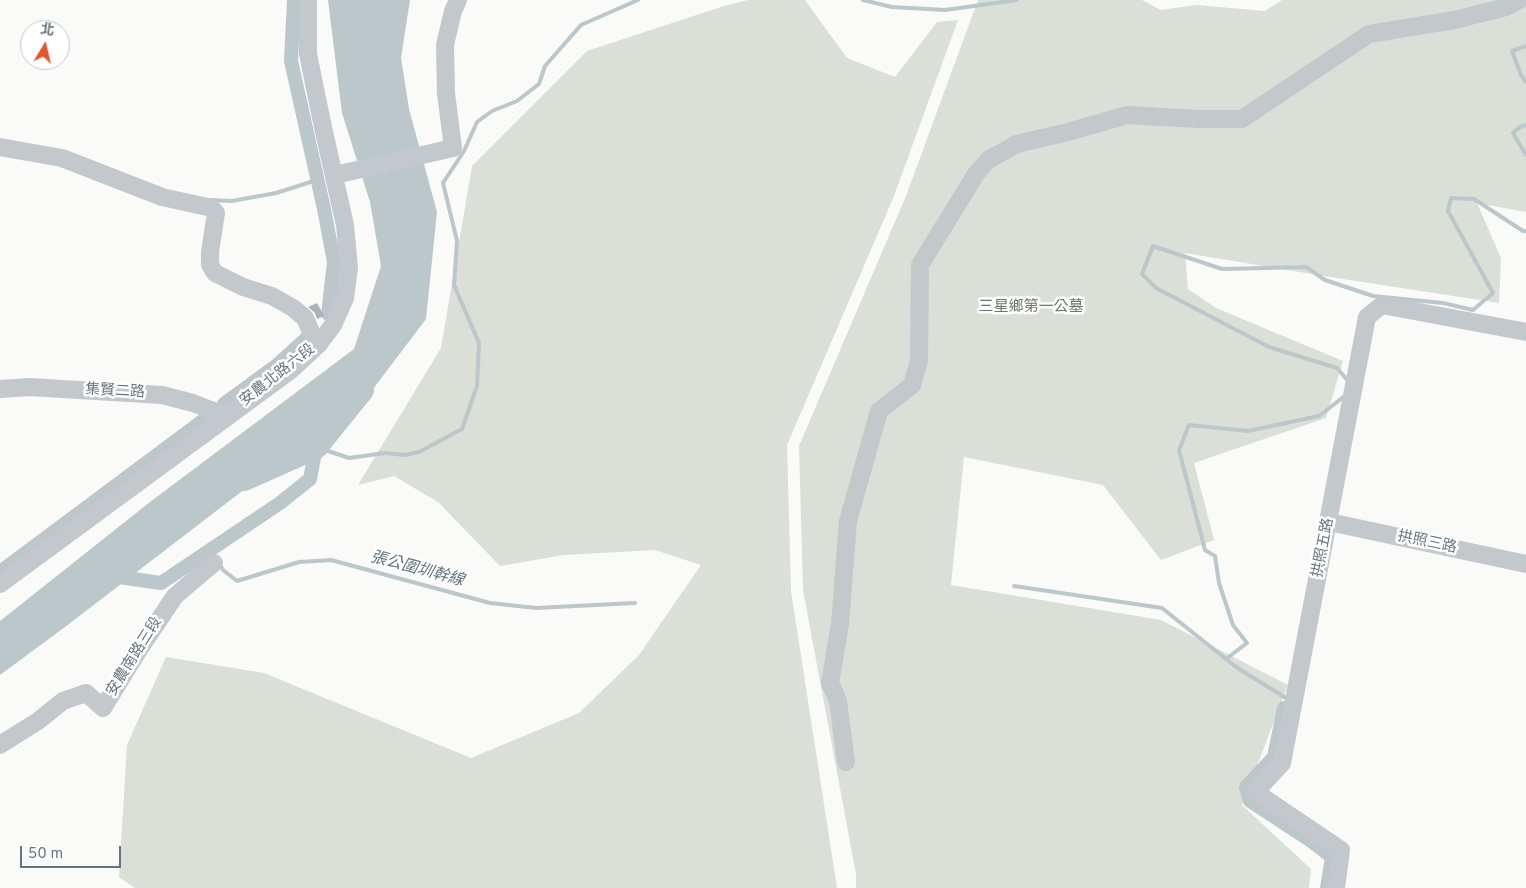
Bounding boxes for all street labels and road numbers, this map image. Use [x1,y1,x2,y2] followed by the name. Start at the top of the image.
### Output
[237,341,319,411] street label: 安農北路六段
[85,381,145,403] street label: 集賢二路
[1309,517,1339,579] street label: 拱照五路
[1396,528,1458,558] street label: 拱照三路
[104,614,166,700] street label: 安農南路三段

